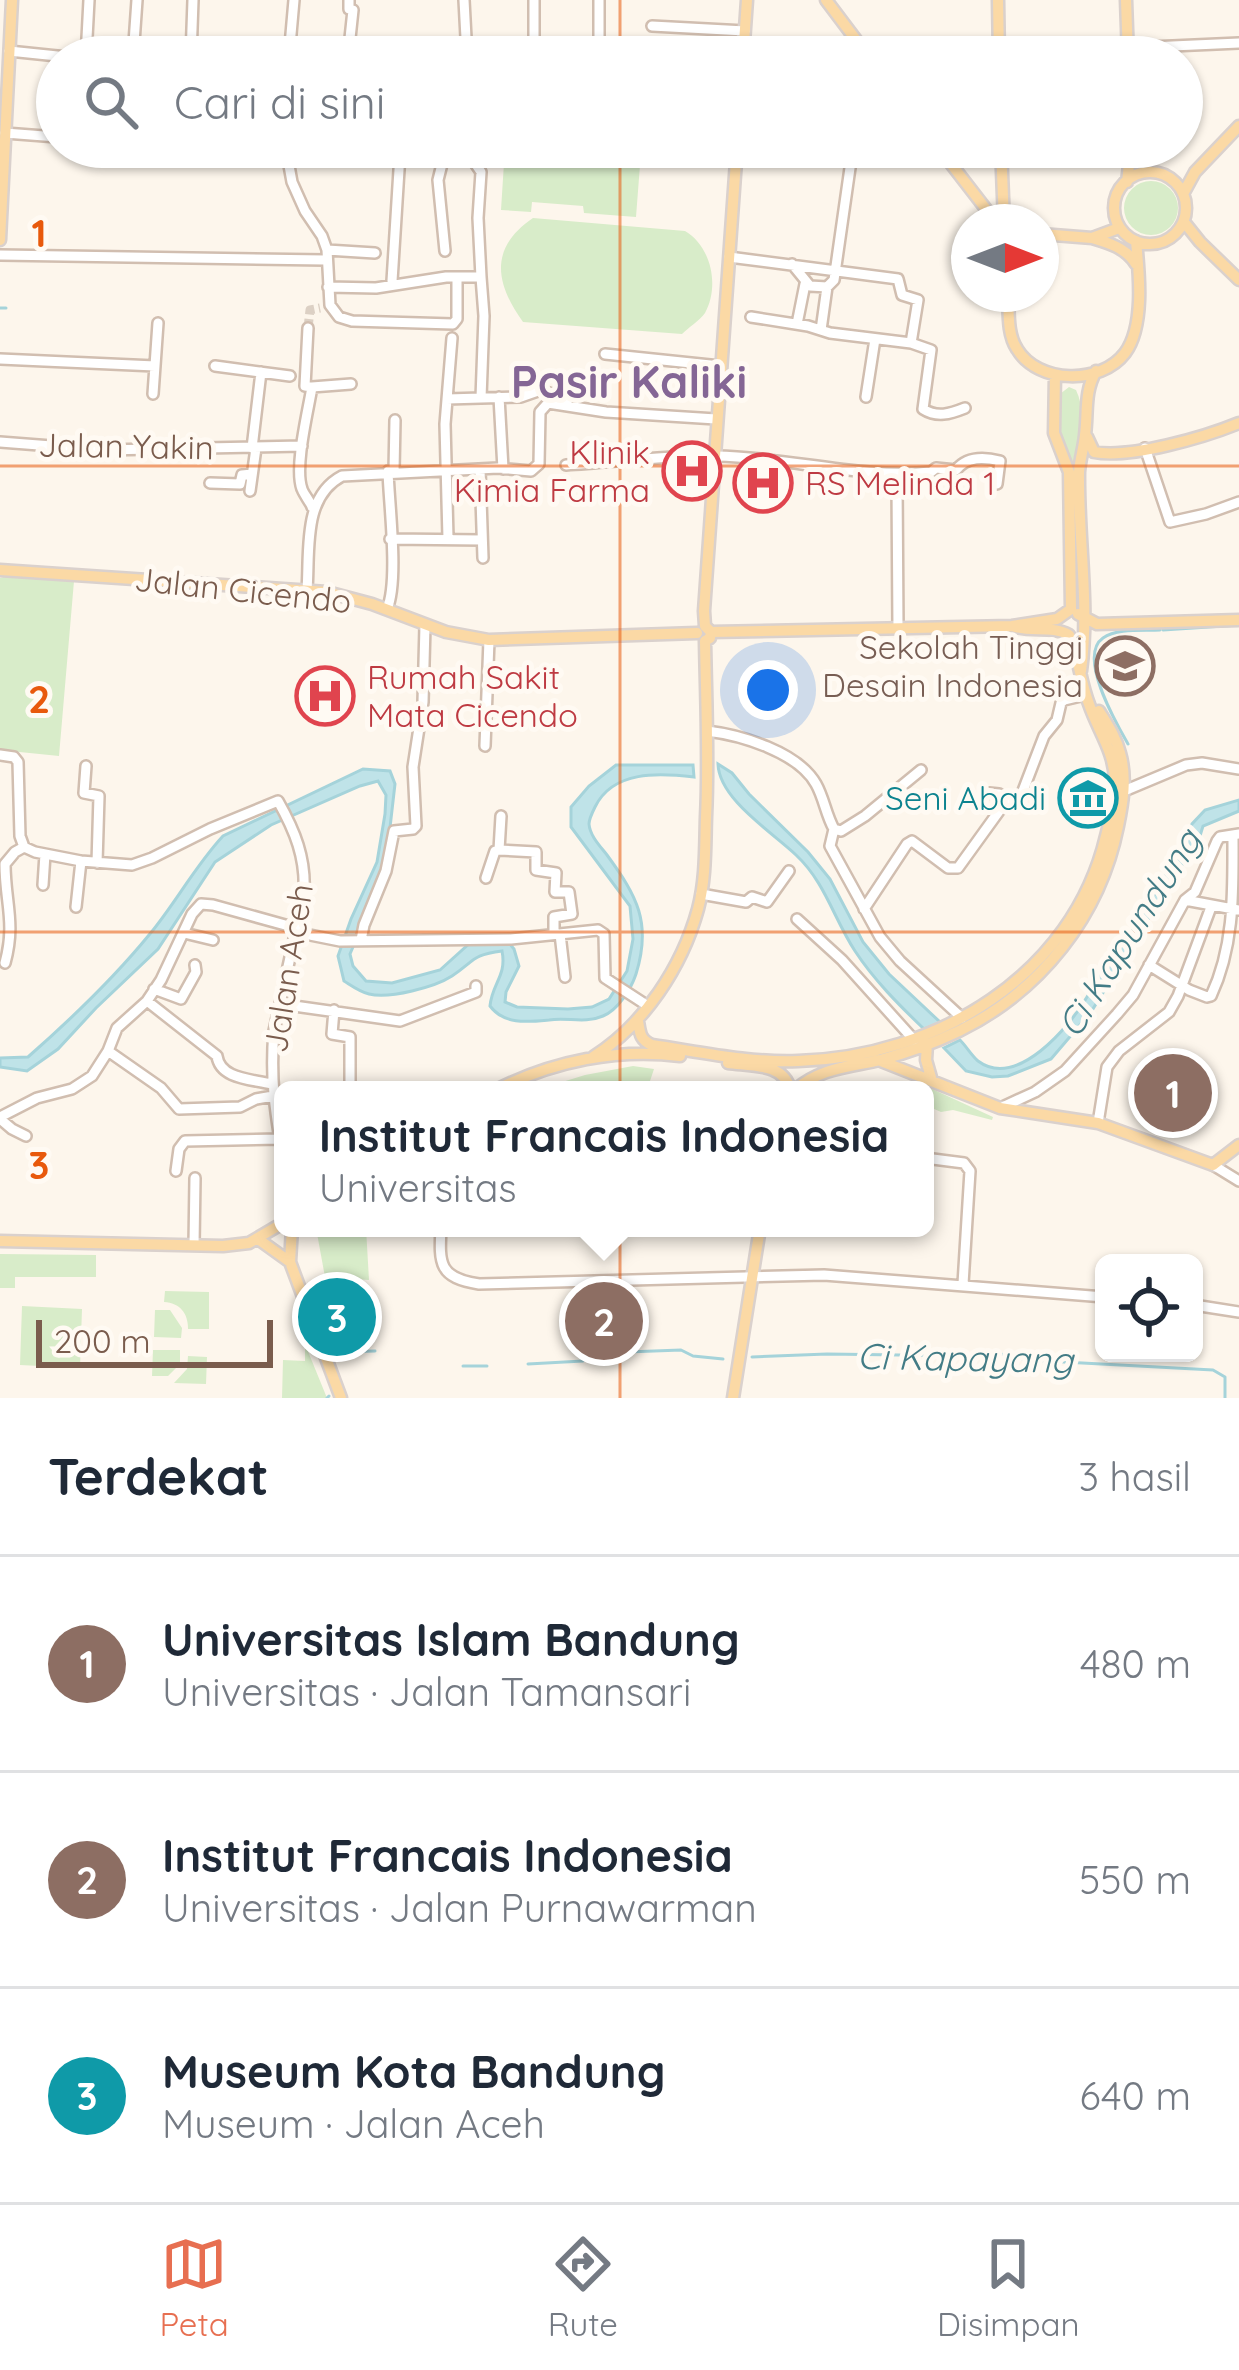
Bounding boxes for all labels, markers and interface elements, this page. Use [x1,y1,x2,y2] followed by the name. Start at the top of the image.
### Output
[36,36,1203,168] search box
[78,69,144,135] icon: search
[174,74,385,130] text: Cari di sini
[951,204,1059,312] north arrow
[31,208,47,257] text: 1
[511,353,747,409] district label: Pasir Kaliki
[38,423,214,468] street label: Jalan Yakin
[454,431,650,510] place label: Klinik Kimia Farma
[661,440,723,502] hospital icon: Klinik Kimia Farma
[732,452,794,514] hospital icon: RS Melinda 1
[805,462,996,503] place label: RS Melinda 1
[133,558,354,621] street label: Jalan Cicendo
[822,626,1083,705] place label: Sekolah Tinggi Desain Indonesia
[1094,635,1156,697] school or university icon: Sekolah Tinggi Desain Indonesia
[367,656,578,735] place label: Rumah Sakit Mata Cicendo
[738,660,798,720] your location
[294,665,356,727] hospital icon: Rumah Sakit Mata Cicendo
[28,674,50,723] text: 2
[1057,767,1119,829] museum icon: Seni Abadi
[885,777,1046,818] place label: Seni Abadi
[1047,818,1212,1045] water label: Ci Kapundung
[254,881,321,1055] street label: Jalan Aceh
[1134,1048,1212,1138] pin: 1
[274,1081,934,1237] popup
[319,1107,889,1163] text: Institut Francais Indonesia
[29,1140,49,1189] text: 3
[319,1163,517,1212] text: Universitas
[1095,1254,1203,1362] map controls
[1095,1254,1203,1362] button: locate
[298,1272,376,1362] pin: 3
[565,1276,643,1366] pin: 2
[36,1314,273,1367] scale bar
[54,1320,151,1361] text: 200 m
[856,1333,1076,1382] water label: Ci Kapayang
[48,1444,269,1508] text: Terdekat
[1079,1452,1191,1501] text: 3 hasil
[162,1611,740,1667] text: Universitas Islam Bandung
[79,1639,95,1688] text: 1
[1080,1639,1191,1688] text: 480 m
[162,1667,691,1716] text: Universitas · Jalan Tamansari
[162,1827,733,1883] text: Institut Francais Indonesia
[76,1855,98,1904] text: 2
[1079,1855,1191,1904] text: 550 m
[162,1883,757,1932] text: Universitas · Jalan Purnawarman
[162,2043,665,2099] text: Museum Kota Bandung
[77,2071,97,2120] text: 3
[1079,2071,1191,2120] text: 640 m
[162,2099,545,2148] text: Museum · Jalan Aceh
[160,2231,229,2344] tab: Peta
[548,2231,618,2344] tab: Rute
[937,2231,1079,2344] tab: Disimpan

